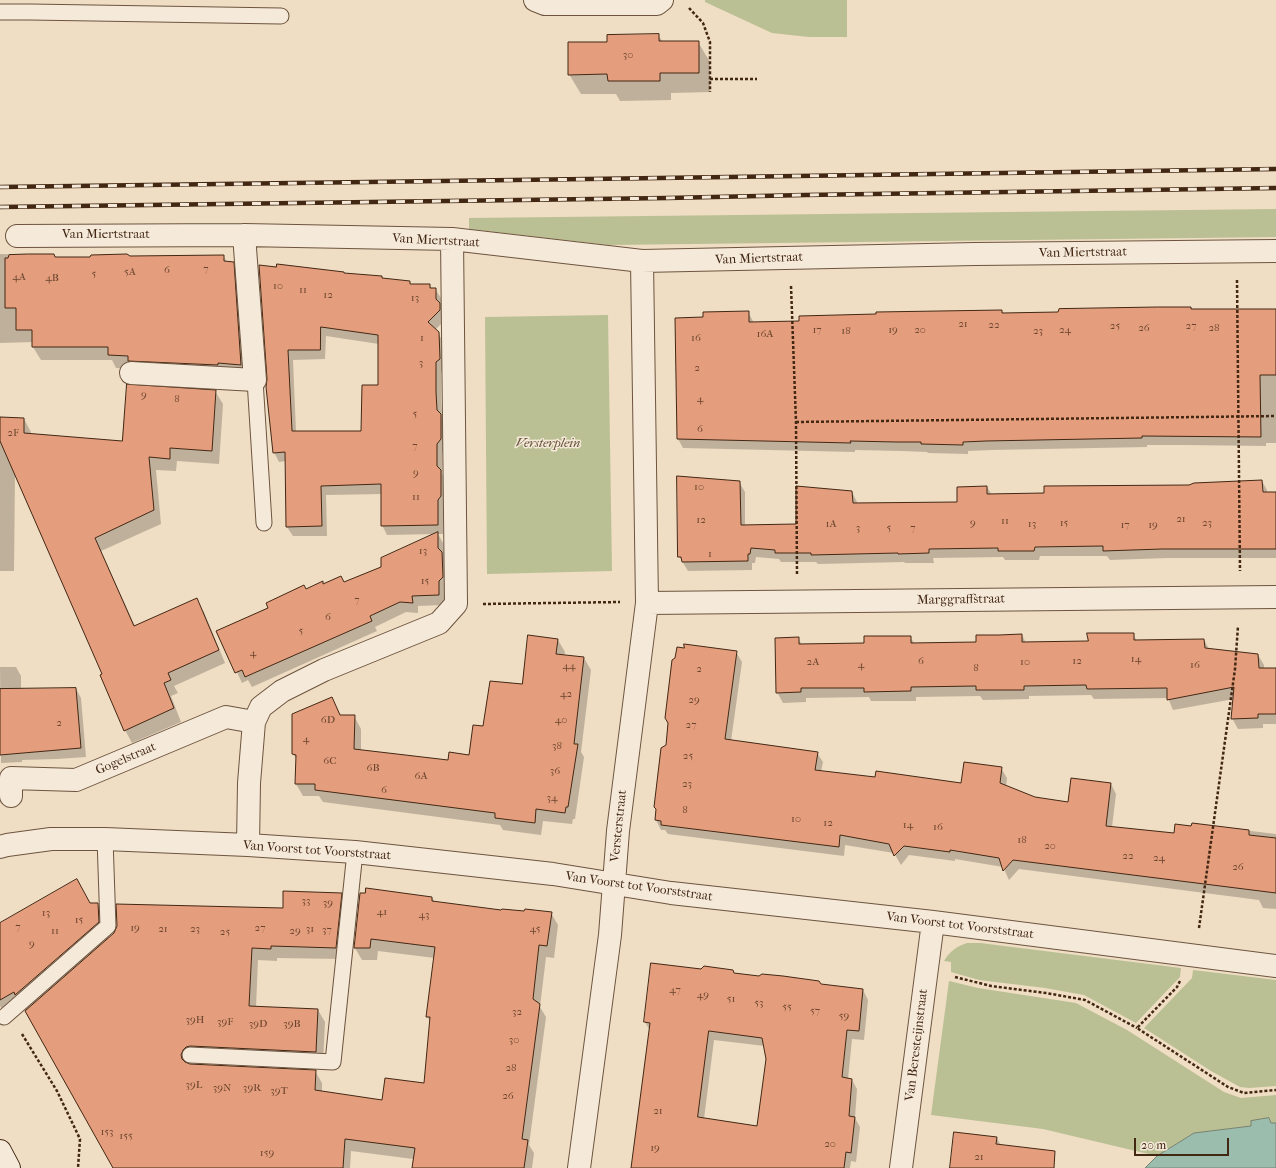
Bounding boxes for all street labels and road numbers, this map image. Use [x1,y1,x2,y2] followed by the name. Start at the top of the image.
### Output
[62,227,150,243] street label: Van Miertstraat
[392,231,480,251] street label: Van Miertstraat
[1039,244,1127,262] street label: Van Miertstraat
[715,250,803,268] street label: Van Miertstraat
[917,591,1005,609] street label: Marggraffstraat
[93,739,159,779] street label: Gogelstraat
[607,789,631,863] street label: Versterstraat
[242,838,392,864] street label: Van Voorst tot Voorststraat
[564,869,714,905] street label: Van Voorst tot Voorststraat
[885,909,1035,943] street label: Van Voorst tot Voorststraat
[902,988,932,1102] street label: Van Beresteijnstraat

